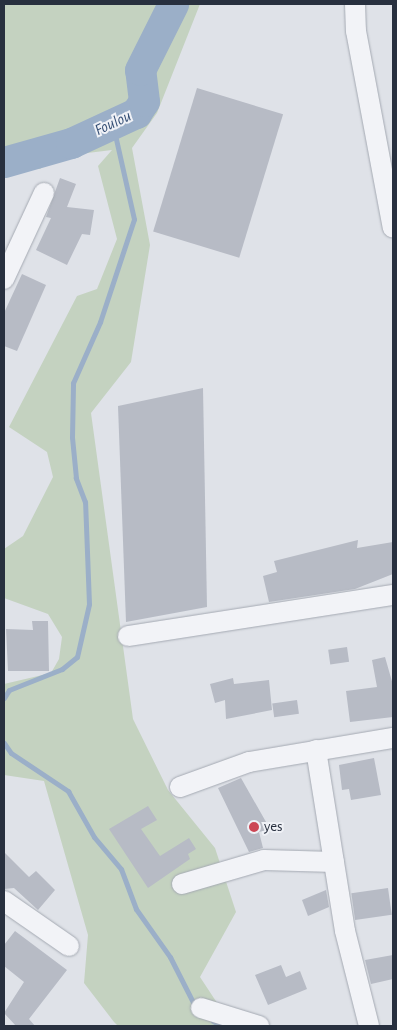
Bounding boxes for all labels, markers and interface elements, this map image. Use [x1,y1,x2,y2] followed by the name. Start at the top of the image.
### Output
[92,106,134,140] water label: Foulou
[264,818,283,836] place label: yes
[248,821,260,833] marker: yes

